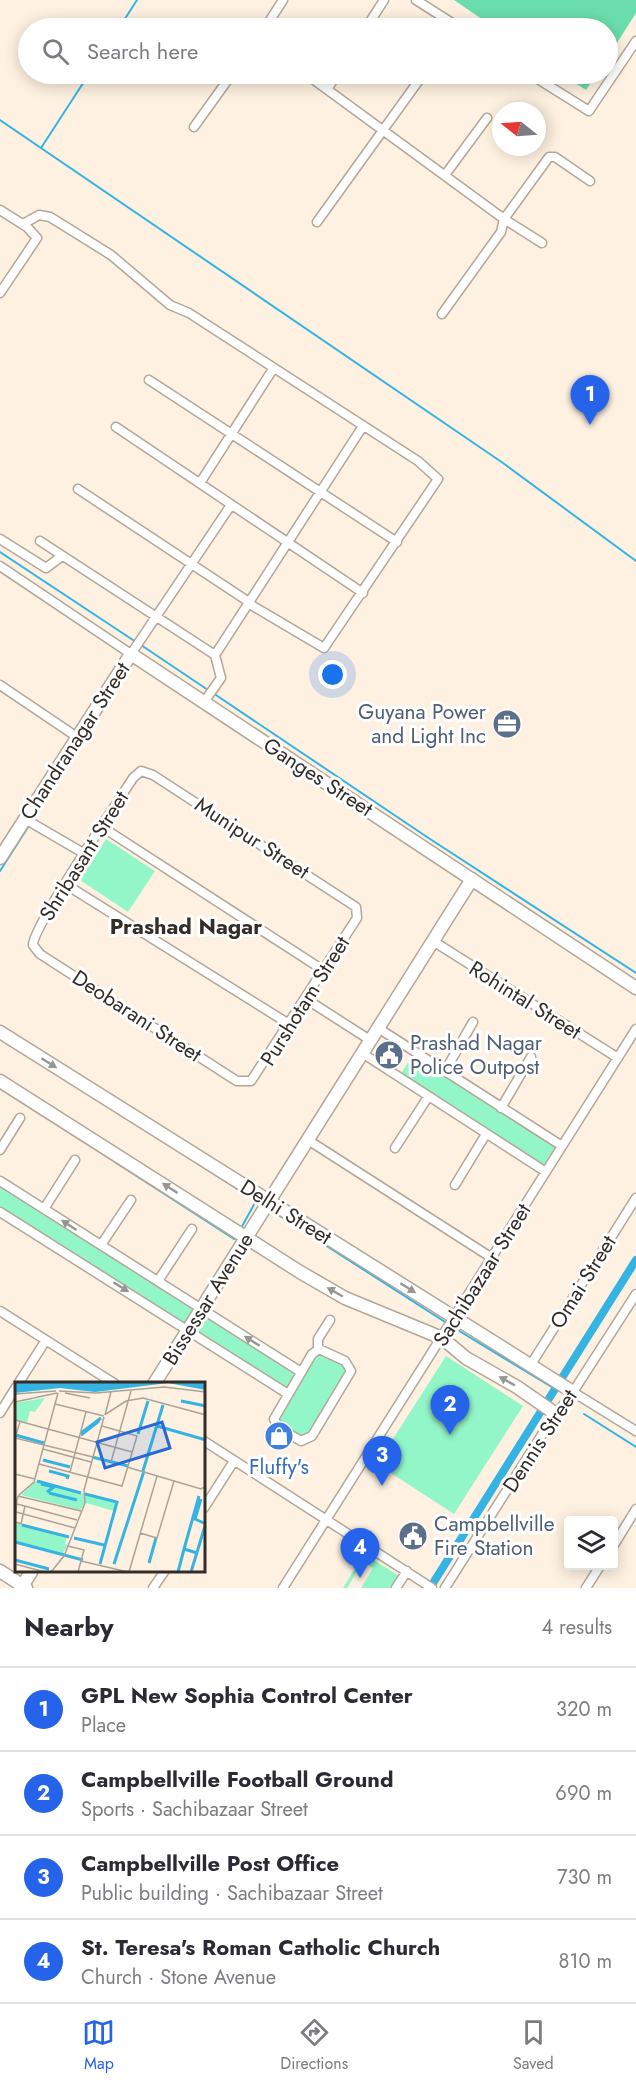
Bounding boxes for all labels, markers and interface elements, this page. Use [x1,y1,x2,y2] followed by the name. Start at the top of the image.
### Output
[18,18,618,84] search box
[39,35,72,68] icon: search
[87,35,198,67] text: Search here
[492,102,546,156] north arrow
[570,376,610,425] pin: 1
[13,656,137,826] street label: Chandranagar Street
[318,660,347,689] your location
[358,697,487,751] place label: Guyana Power and Light Inc
[491,708,523,740] office icon: Guyana Power and Light Inc
[257,730,379,824] street label: Ganges Street
[32,785,136,927] street label: Shribasant Street
[189,790,315,886] street label: Munipur Street
[110,910,262,942] district label: Prashad Nagar
[253,930,357,1072] street label: Purshotam Street
[463,954,587,1046] street label: Rohintal Street
[66,963,208,1069] street label: Deobarani Street
[410,1028,543,1082] place label: Prashad Nagar Police Outpost
[373,1039,405,1071] public building icon: Prashad Nagar Police Outpost
[41,1057,58,1068] one-way arrow
[234,1172,338,1252] street label: Delhi Street
[162,1183,178,1194] one-way arrow
[426,1198,538,1352] street label: Sachibazaar Street
[62,1219,78,1231] one-way arrow
[155,1227,261,1371] street label: Bissessar Avenue
[542,1230,624,1334] street label: Omai Street
[113,1282,129,1293] one-way arrow
[400,1282,416,1293] one-way arrow
[327,1286,343,1297] one-way arrow
[244,1335,260,1346] one-way arrow
[499,1376,516,1386] one-way arrow
[15,1382,206,1573] inset map
[495,1384,585,1498] street label: Dennis Street
[430,1386,470,1435] pin: 2
[263,1420,295,1452] shop icon: Fluffy's
[362,1436,401,1486] pin: 3
[249,1452,309,1482] place label: Fluffy's
[434,1509,555,1563] place label: Campbellville Fire Station
[564,1516,618,1570] map controls
[564,1516,618,1570] button: layers
[397,1520,429,1552] public building icon: Campbellville Fire Station
[340,1528,380,1578] pin: 4
[24,1608,113,1646] text: Nearby
[541,1613,612,1642] text: 4 results
[81,1679,413,1711] text: GPL New Sophia Control Center
[38,1695,49,1724] text: 1
[556,1695,612,1724] text: 320 m
[81,1711,126,1740] text: Place
[81,1763,394,1795] text: Campbellville Football Ground
[37,1779,50,1808] text: 2
[555,1779,612,1808] text: 690 m
[81,1795,308,1824] text: Sports · Sachibazaar Street
[81,1847,339,1879] text: Campbellville Post Office
[37,1863,50,1892] text: 3
[557,1863,612,1892] text: 730 m
[81,1879,383,1908] text: Public building · Sachibazaar Street
[81,1931,440,1963] text: St. Teresa's Roman Catholic Church
[37,1947,50,1976] text: 4
[558,1947,612,1976] text: 810 m
[81,1963,276,1992] text: Church · Stone Avenue
[82,2016,115,2075] tab: Map
[280,2016,348,2075] tab: Directions
[513,2016,554,2075] tab: Saved

